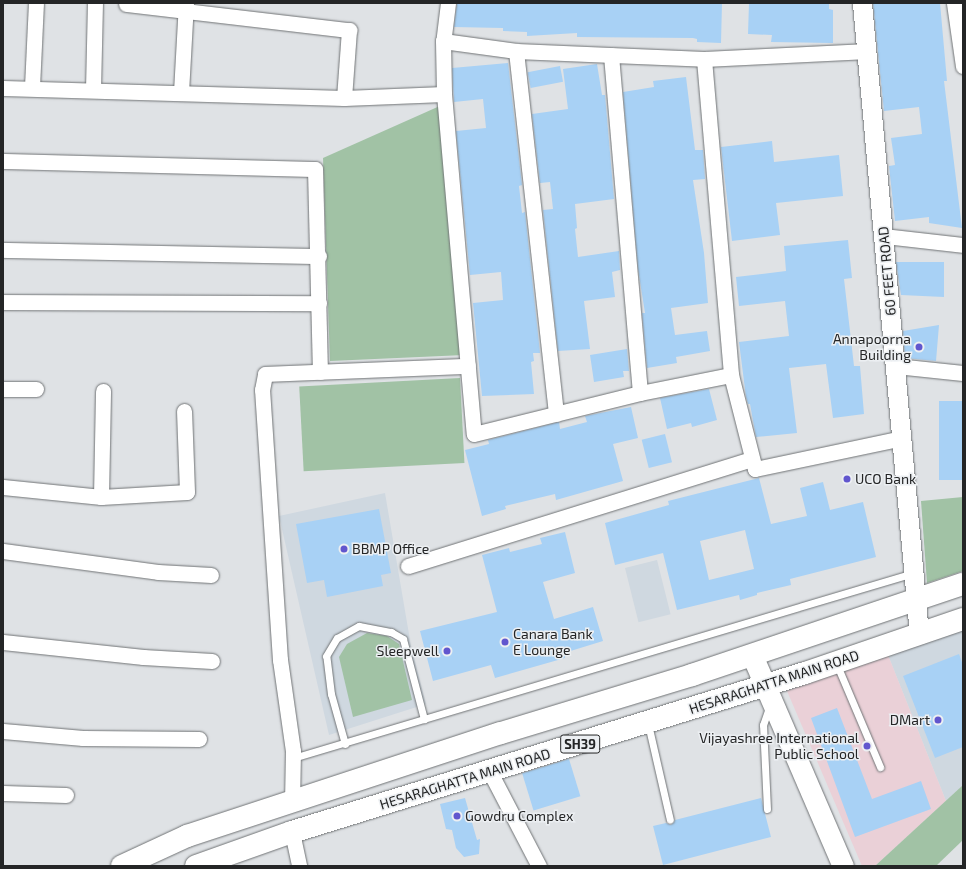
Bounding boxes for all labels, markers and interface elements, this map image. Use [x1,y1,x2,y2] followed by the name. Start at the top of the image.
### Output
[875,225,899,317] street label: 60 FEET ROAD
[833,331,911,364] place label: Annapoorna Building
[914,342,924,352] marker: Annapoorna Building
[855,471,916,487] place label: UCO Bank
[842,474,852,484] marker: UCO Bank
[352,541,430,557] place label: BBMP Office
[339,544,349,554] marker: BBMP Office
[513,626,593,658] place label: Canara Bank E Lounge
[500,637,510,647] marker: Canara Bank E Lounge
[377,643,439,659] place label: Sleepwell
[442,646,452,656] marker: Sleepwell
[687,647,861,717] street label: HESARAGHATTA MAIN ROAD
[890,712,930,728] place label: DMart
[933,715,943,725] marker: DMart
[699,730,859,762] place label: Vijayashree International Public School
[560,733,600,755] road number: SH39
[862,741,872,751] marker: Vijayashree International Public School
[377,745,553,813] street label: HESARAGHATTA MAIN ROAD
[465,808,573,824] place label: Gowdru Complex
[452,811,462,821] marker: Gowdru Complex

